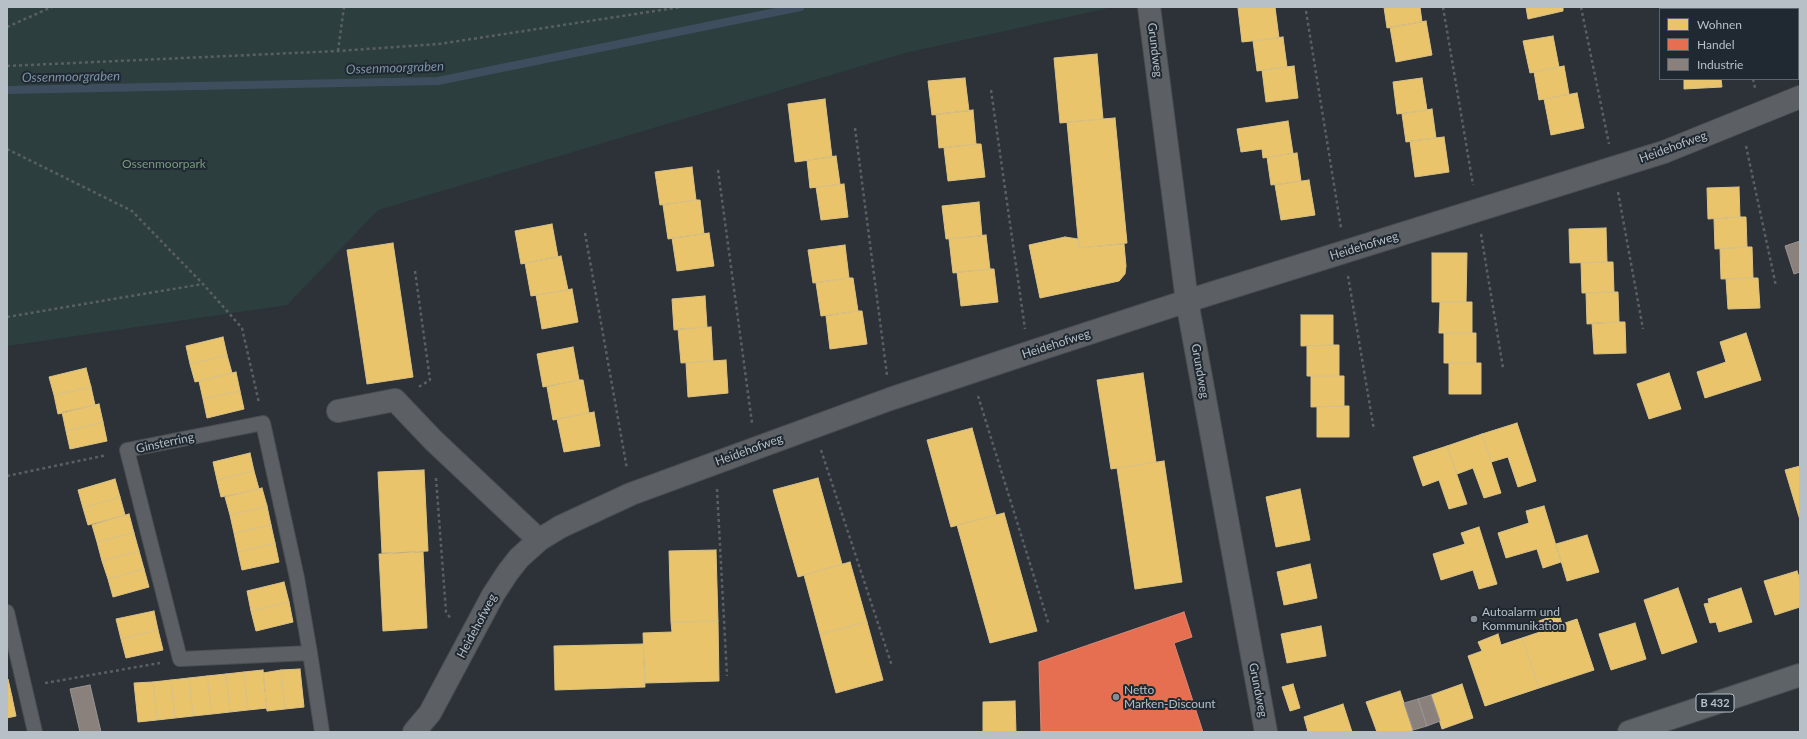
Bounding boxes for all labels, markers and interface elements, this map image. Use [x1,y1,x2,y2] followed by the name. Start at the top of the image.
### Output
[1659,8,1799,80] legend
[1697,17,1742,32] text: Wohnen
[1144,22,1166,78] street label: Grundweg
[1697,37,1735,52] text: Handel
[1697,57,1743,72] text: Industrie
[346,58,444,78] water label: Ossenmoorgraben
[22,68,120,86] water label: Ossenmoorgraben
[1637,128,1709,166] street label: Heidehofweg
[122,157,206,171] park label: Ossenmoorpark
[1328,229,1400,263] street label: Heidehofweg
[1020,326,1092,362] street label: Heidehofweg
[1188,343,1212,399] street label: Grundweg
[135,430,195,456] street label: Ginsterring
[713,431,785,469] street label: Heidehofweg
[454,591,500,661] street label: Heidehofweg
[1482,605,1565,633] place label: Autoalarm und Kommunikation
[1469,614,1479,624] marker: Autoalarm und Kommunikation
[1246,662,1270,718] street label: Grundweg
[1124,683,1216,711] place label: Netto Marken-Discount
[1111,692,1121,702] marker: Netto Marken-Discount
[1696,694,1734,712] road number: B 432

